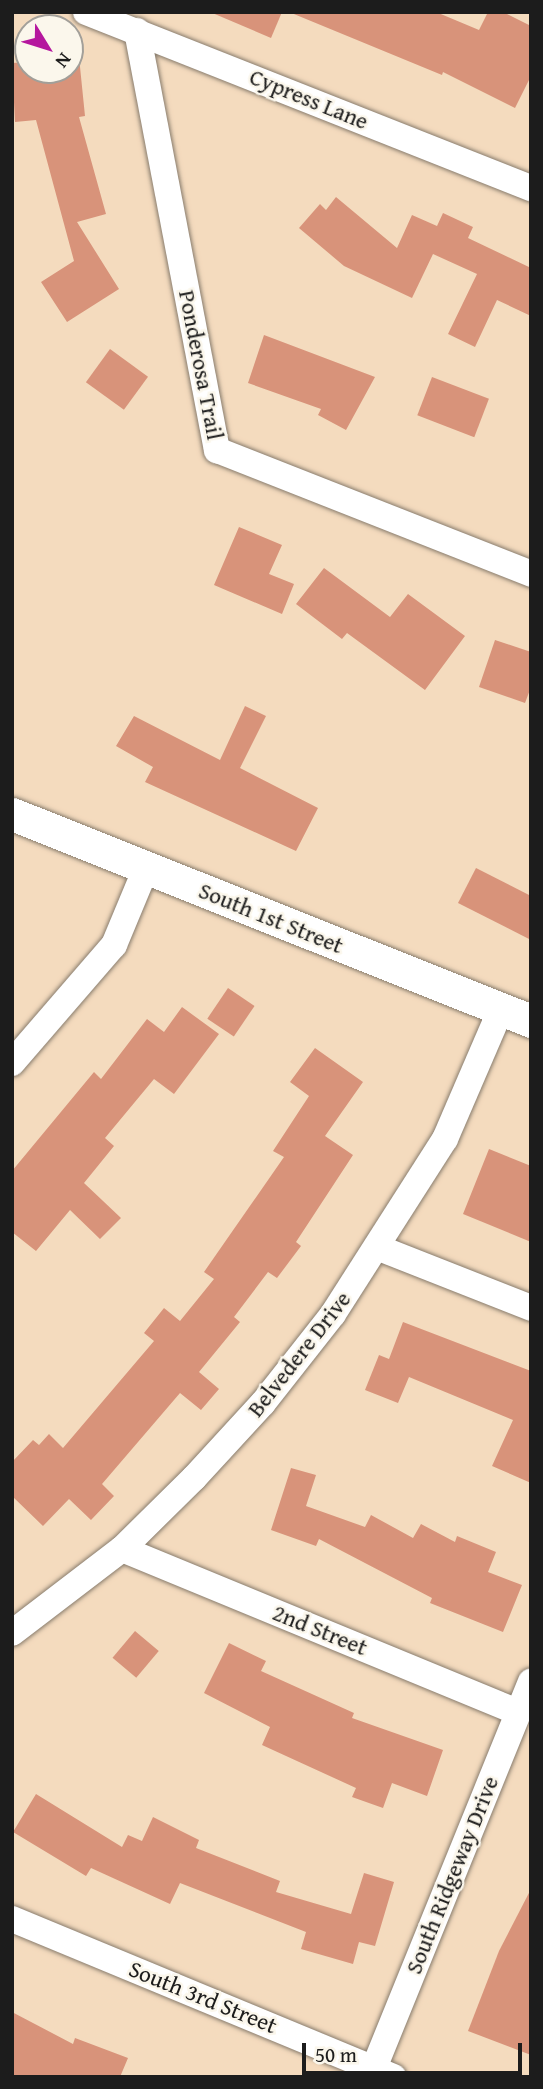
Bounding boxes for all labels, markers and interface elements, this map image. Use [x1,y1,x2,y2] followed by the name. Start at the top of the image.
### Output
[14,14,84,84] north arrow
[49,47,79,74] text: N
[246,63,372,135] street label: Cypress Lane
[173,288,229,442] street label: Ponderosa Trail
[195,877,347,959] street label: South 1st Street
[241,1286,357,1422] street label: Belvedere Drive
[269,1599,371,1661] street label: 2nd Street
[400,1772,504,1978] street label: South Ridgeway Drive
[125,1955,281,2039] street label: South 3rd Street
[305,2030,526,2074] scale bar
[315,2039,357,2070] text: 50 m

